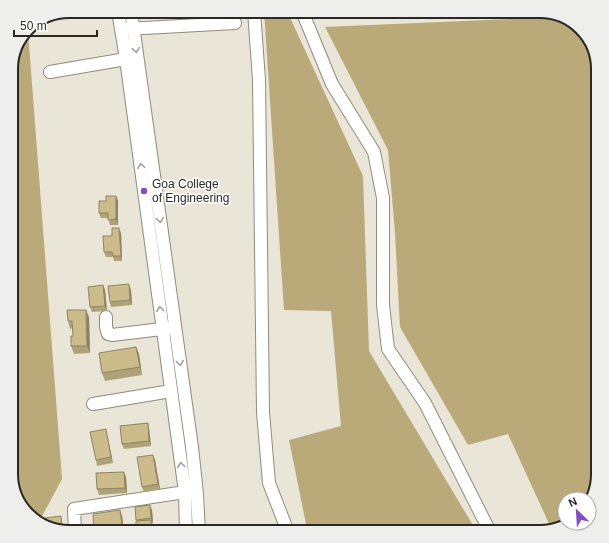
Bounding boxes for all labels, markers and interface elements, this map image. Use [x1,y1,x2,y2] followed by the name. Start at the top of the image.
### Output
[14,12,97,38] scale bar
[20,19,47,33] text: 50 m
[131,47,140,53] one-way arrow
[137,163,146,169] one-way arrow
[152,177,229,205] place label: Goa College of Engineering
[139,186,149,196] marker: Goa College of Engineering
[155,217,164,223] one-way arrow
[156,306,165,312] one-way arrow
[175,359,184,366] one-way arrow
[177,462,186,468] one-way arrow
[557,491,597,531] north arrow
[567,495,579,509] text: N

